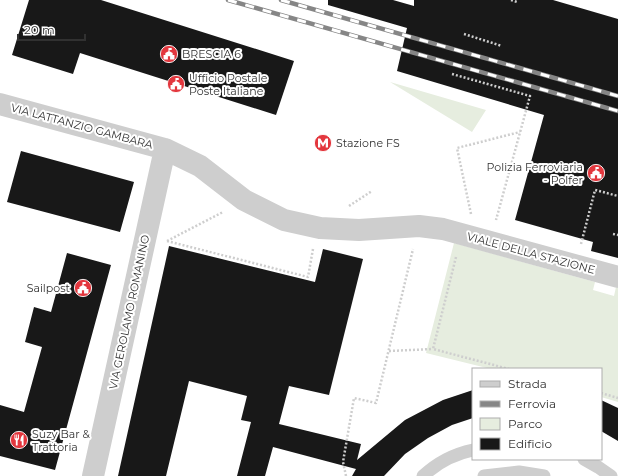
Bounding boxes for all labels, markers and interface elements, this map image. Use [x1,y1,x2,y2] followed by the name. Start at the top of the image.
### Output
[18,16,85,42] scale bar
[24,22,55,37] text: 20 m
[159,44,179,64] public building icon: BRESCIA 6
[182,47,241,61] place label: BRESCIA 6
[189,71,268,98] place label: Ufficio Postale Poste Italiane
[166,74,186,94] public building icon: Ufficio Postale Poste Italiane
[10,100,155,152] street label: VIA LATTANZIO GAMBARA
[313,133,333,153] metro station icon: Stazione FS
[336,136,400,150] place label: Stazione FS
[487,160,583,187] place label: Polizia Ferroviaria - Polfer
[586,163,606,183] public building icon: Polizia Ferroviaria - Polfer
[465,229,597,277] street label: VIALE DELLA STAZIONE
[106,233,152,391] street label: VIA GEROLAMO ROMANINO
[73,278,93,298] public building icon: Sailpost
[27,281,71,295] place label: Sailpost
[472,368,602,460] legend
[508,376,547,391] text: Strada
[508,396,556,411] text: Ferrovia
[508,416,542,431] text: Parco
[32,427,91,454] place label: Suzy Bar & Trattoria
[9,430,29,450] restaurant icon: Suzy Bar & Trattoria
[508,436,552,451] text: Edificio

